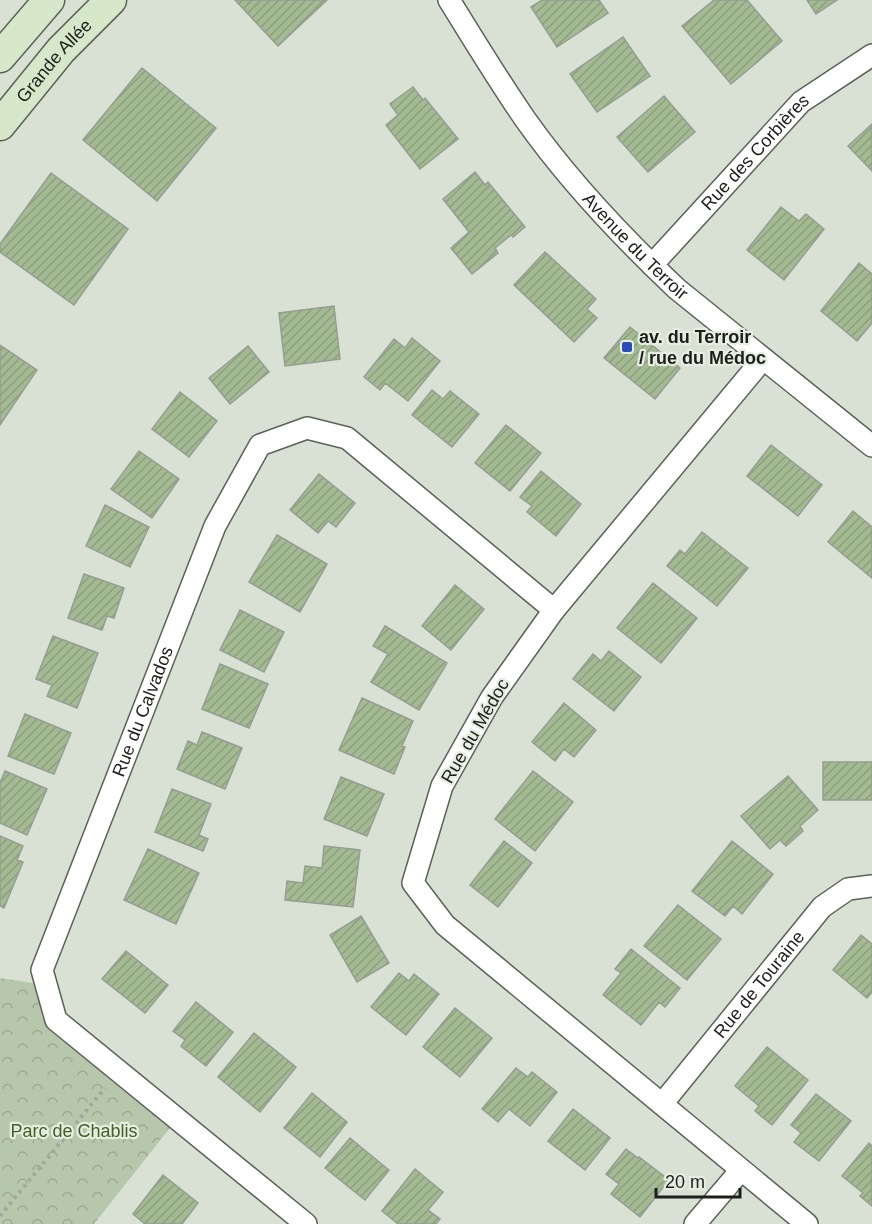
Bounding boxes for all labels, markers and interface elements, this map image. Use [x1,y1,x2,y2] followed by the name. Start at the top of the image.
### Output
[12,15,96,107] street label: Grande Allée
[697,90,813,214] street label: Rue des Corbières
[579,189,692,304] street label: Avenue du Terroir
[639,327,766,368] place label: av. du Terroir / rue du Médoc
[620,340,634,354] marker: av. du Terroir / rue du Médoc
[108,644,177,780] street label: Rue du Calvados
[437,675,513,787] street label: Rue du Médoc
[710,927,808,1042] street label: Rue de Touraine
[10,1121,138,1141] park label: Parc de Chablis
[656,1161,740,1199] scale bar
[665,1172,705,1192] text: 20 m

